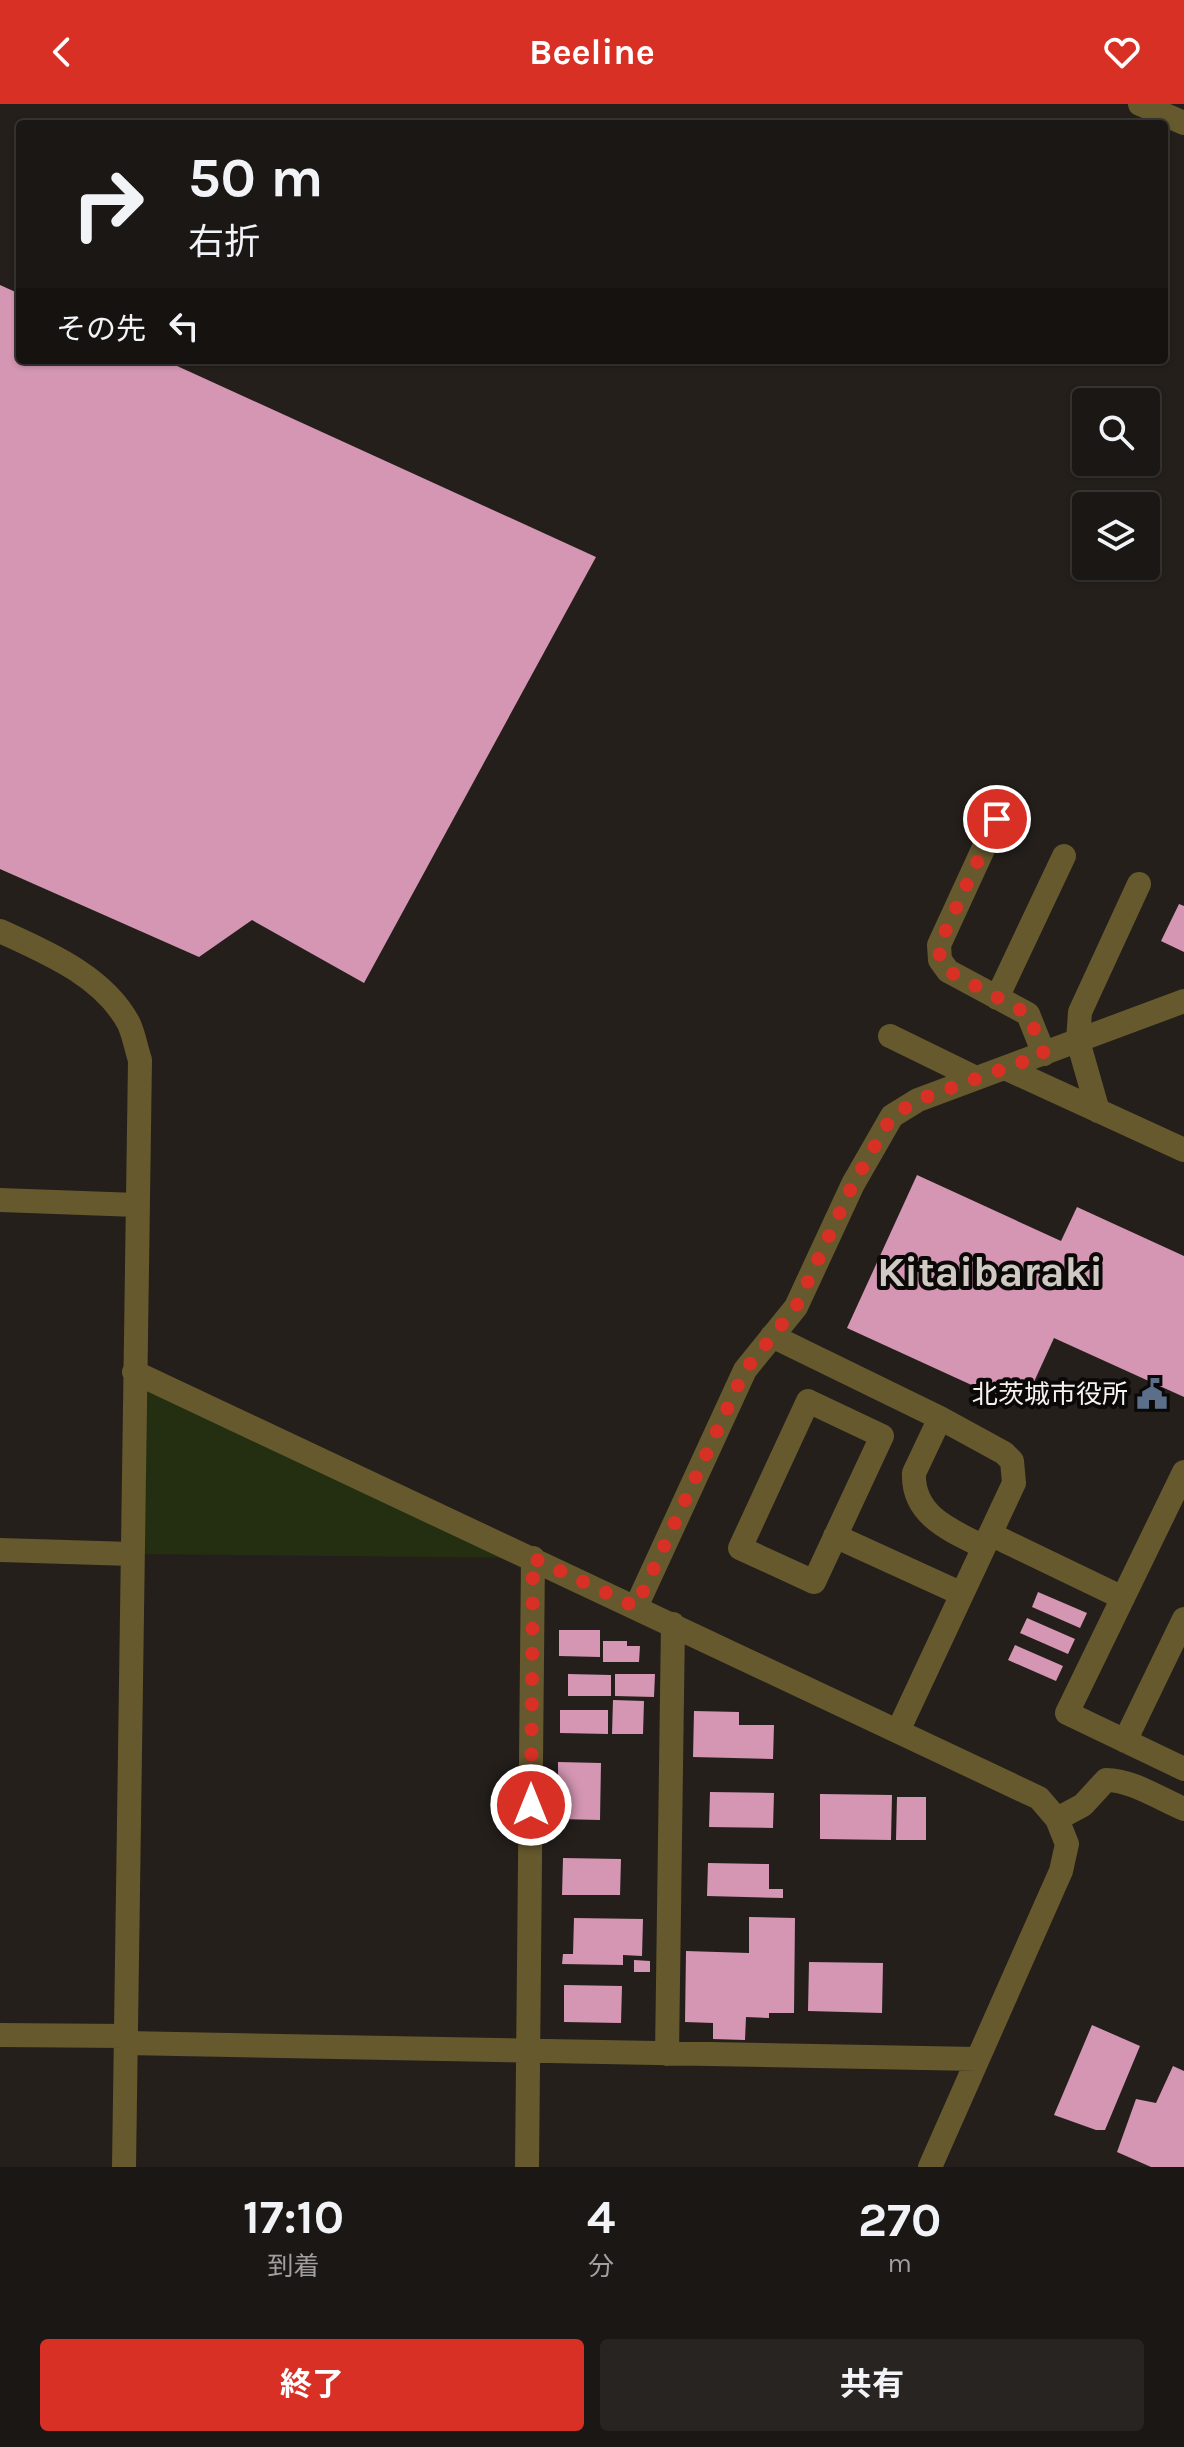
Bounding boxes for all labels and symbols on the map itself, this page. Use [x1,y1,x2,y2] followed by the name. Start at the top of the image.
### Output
[963,785,1031,853] pin
[877,1247,1103,1297] district label: Kitaibaraki
[1135,1377,1169,1411] public building icon: 北茨城市役所
[972,1379,1128,1410] place label: 北茨城市役所
[489,1763,573,1847] position arrow

